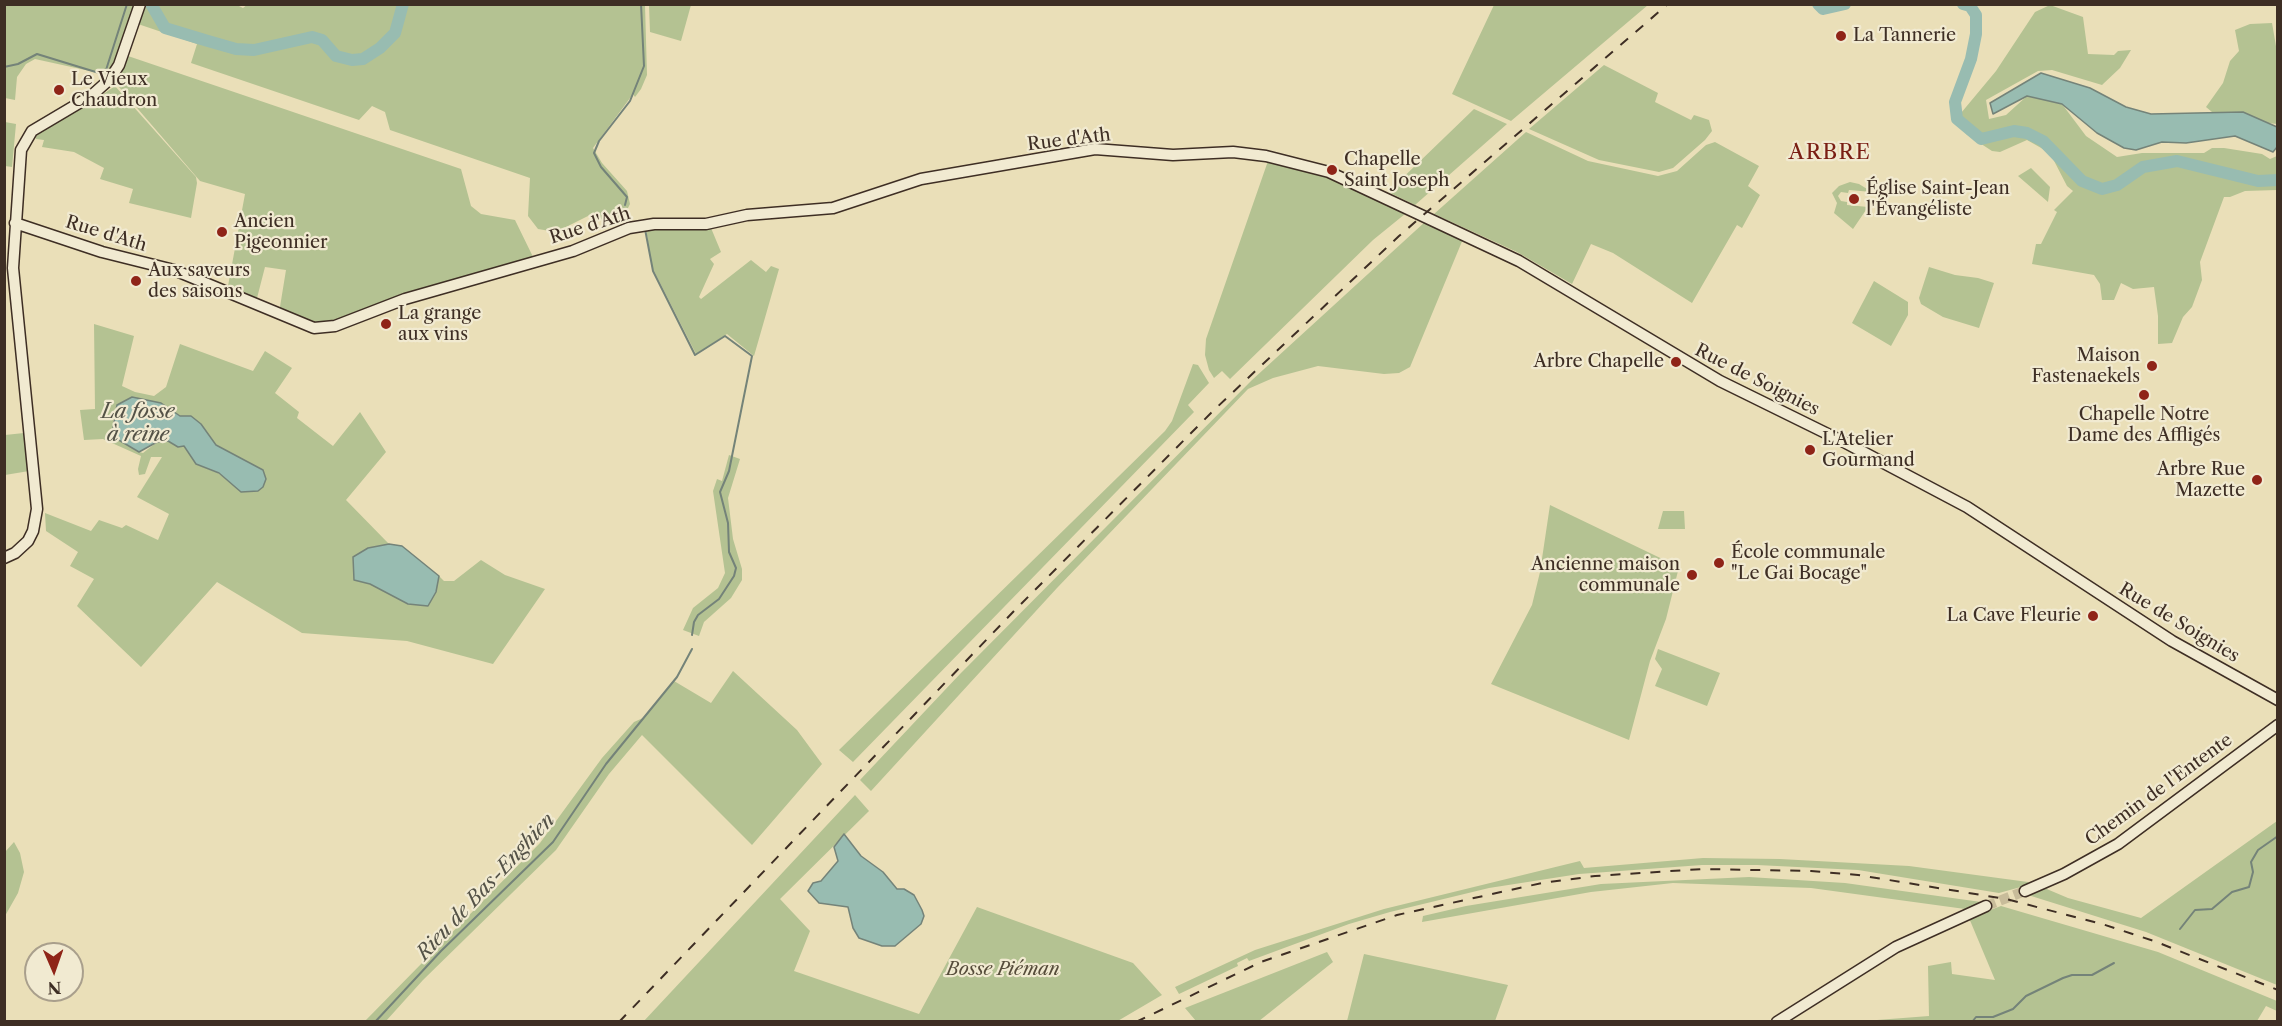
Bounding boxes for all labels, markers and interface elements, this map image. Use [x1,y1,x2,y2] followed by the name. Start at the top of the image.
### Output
[1853,25,1956,47] place label: La Tannerie
[1834,29,1848,43] marker: La Tannerie
[71,69,157,112] place label: Le Vieux Chaudron
[52,83,66,97] marker: Le Vieux Chaudron
[1026,124,1112,156] street label: Rue d'Ath
[1789,140,1871,166] district label: ARBRE
[1344,149,1450,192] place label: Chapelle Saint Joseph
[1325,163,1339,177] marker: Chapelle Saint Joseph
[1866,178,2010,220] place label: Église Saint-Jean l'Évangéliste
[1847,192,1861,206] marker: Église Saint-Jean l'Évangéliste
[547,203,633,249] street label: Rue d'Ath
[63,211,149,257] street label: Rue d'Ath
[234,211,328,254] place label: Ancien Pigeonnier
[215,225,229,239] marker: Ancien Pigeonnier
[148,260,250,302] place label: Aux saveurs des saisons
[129,274,143,288] marker: Aux saveurs des saisons
[398,303,481,346] place label: La grange aux vins
[379,317,393,331] marker: La grange aux vins
[1691,339,1823,421] street label: Rue de Soignies
[2031,345,2140,388] place label: Maison Fastenaekels
[1533,351,1664,373] place label: Arbre Chapelle
[1669,355,1683,369] marker: Arbre Chapelle
[2145,359,2159,373] marker: Maison Fastenaekels
[2137,388,2151,402] marker: Chapelle Notre Dame des Affligés
[101,400,175,447] water label: La fosse à reine
[2068,404,2220,446] place label: Chapelle Notre Dame des Affligés
[1822,429,1915,472] place label: L'Atelier Gourmand
[1803,443,1817,457] marker: L'Atelier Gourmand
[2157,459,2245,502] place label: Arbre Rue Mazette
[2250,473,2264,487] marker: Arbre Rue Mazette
[1731,542,1885,584] place label: École communale "Le Gai Bocage"
[1531,554,1680,596] place label: Ancienne maison communale
[1712,556,1726,570] marker: École communale "Le Gai Bocage"
[1685,568,1699,582] marker: Ancienne maison communale
[2115,579,2243,667] street label: Rue de Soignies
[1947,605,2081,627] place label: La Cave Fleurie
[2086,609,2100,623] marker: La Cave Fleurie
[2081,729,2237,851] street label: Chemin de l'Entente
[412,809,560,965] water label: Rieu de Bas-Enghien
[24,942,84,1002] north arrow
[946,959,1060,981] park label: Bosse Piéman
[47,978,62,998] text: N

